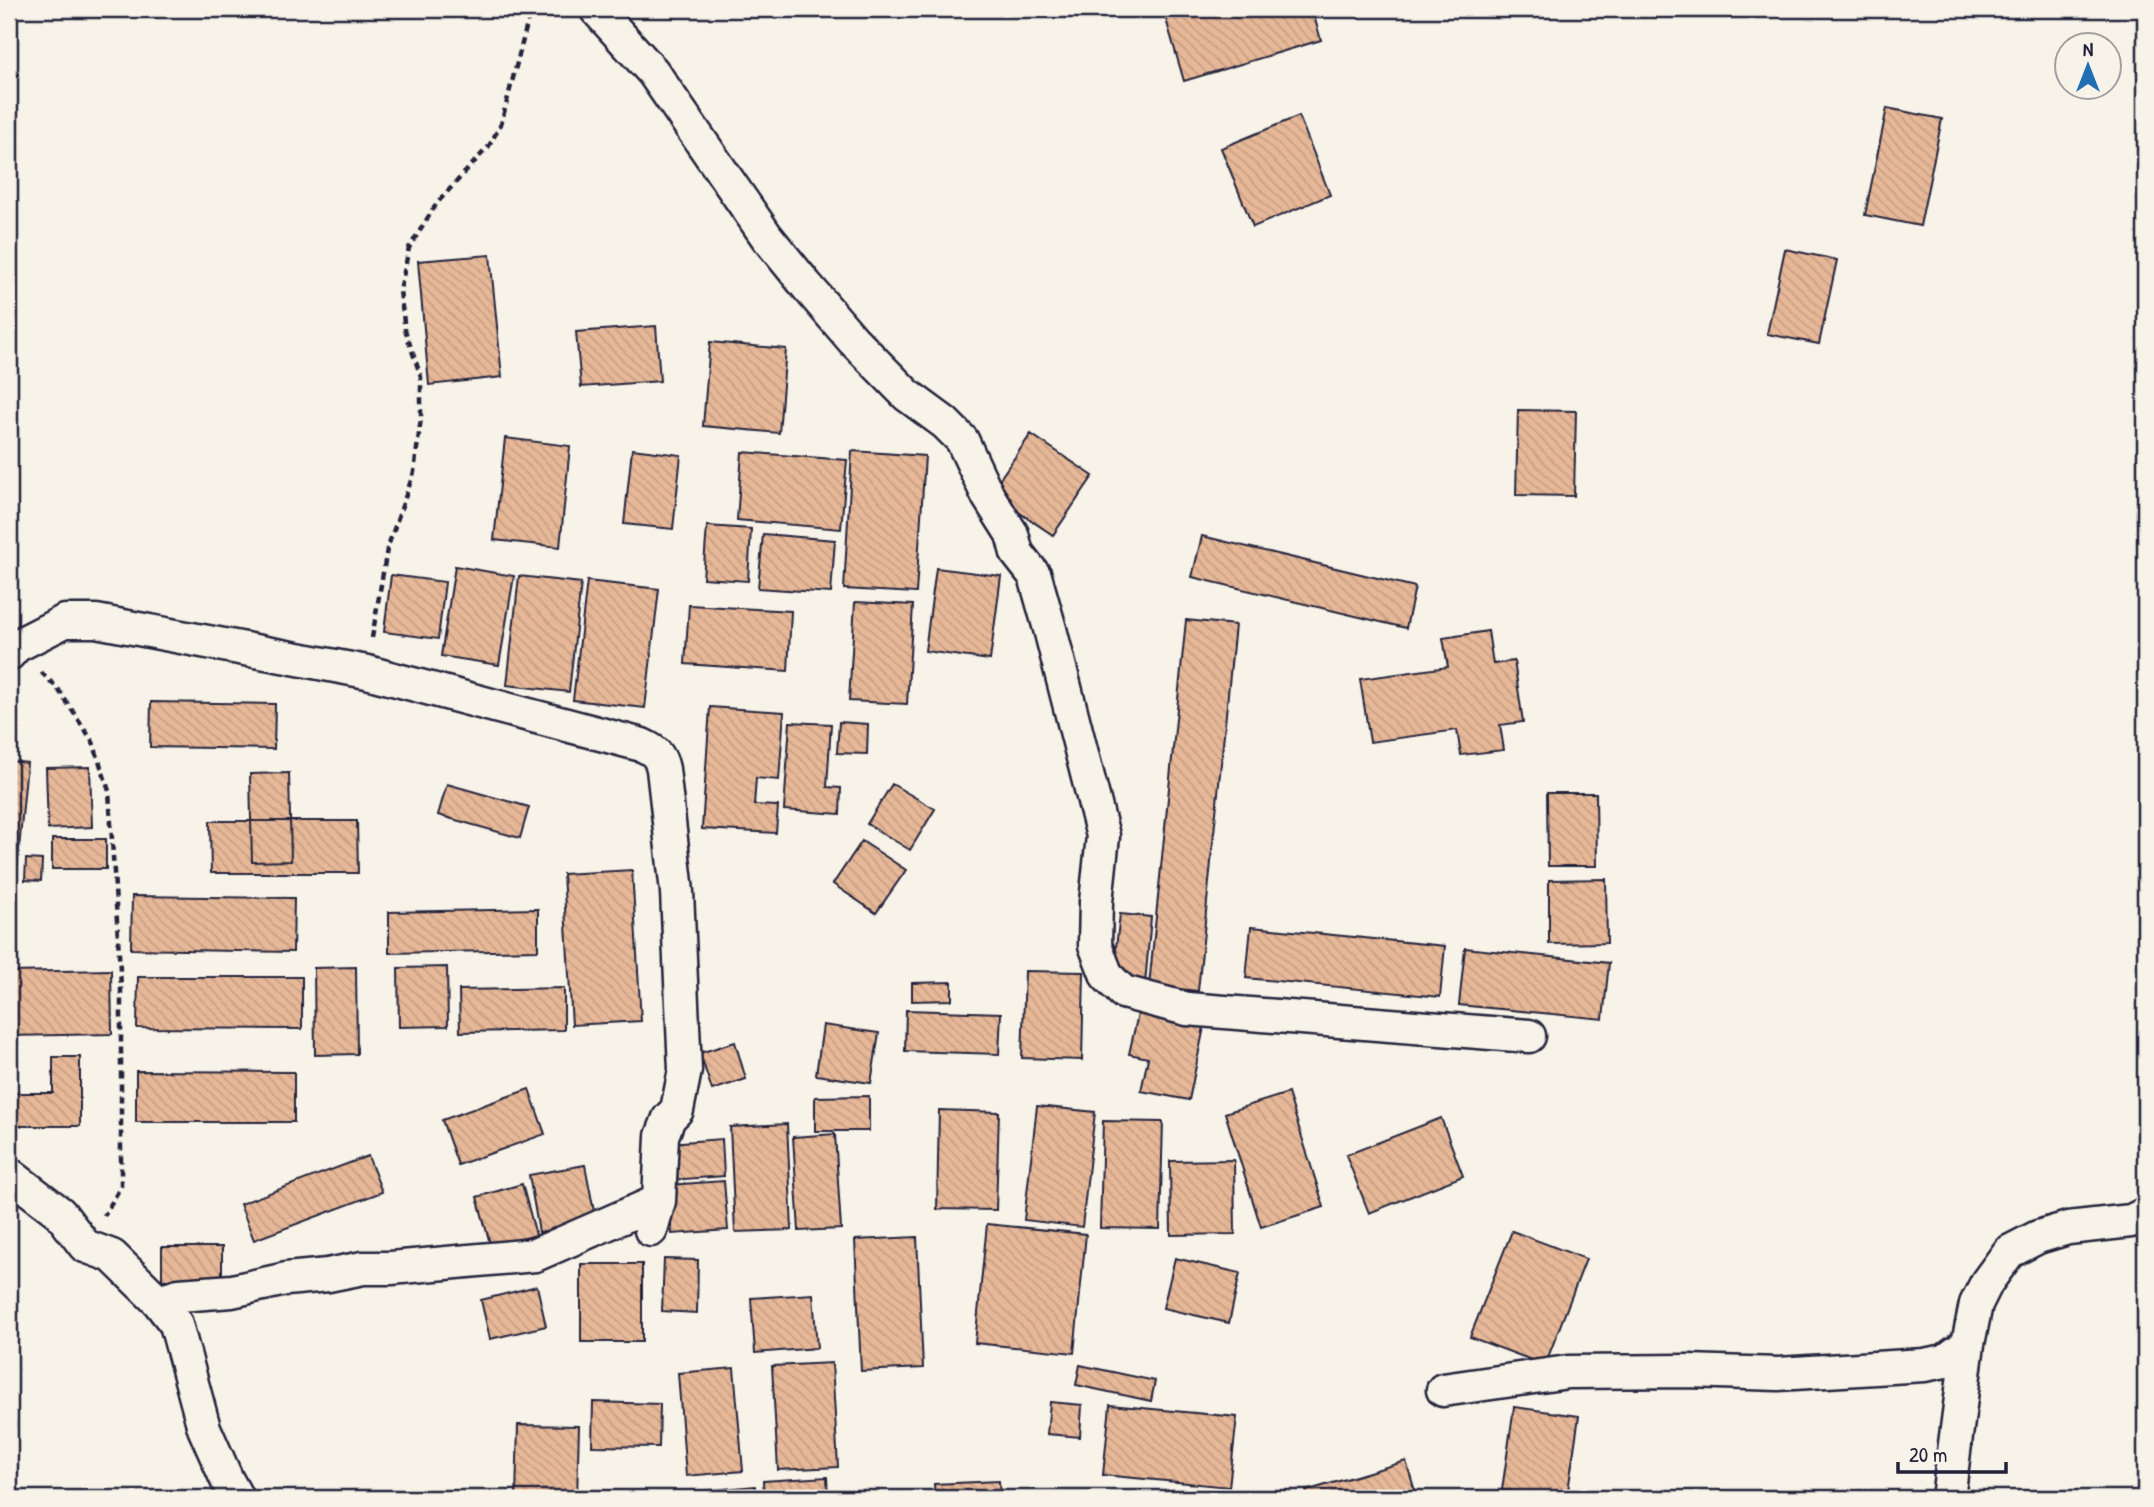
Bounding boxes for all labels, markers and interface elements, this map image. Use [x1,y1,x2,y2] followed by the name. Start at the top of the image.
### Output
[2052,32,2122,102] north arrow
[2083,36,2093,62] text: N
[1898,1430,2007,1474] scale bar
[1909,1440,1947,1469] text: 20 m

